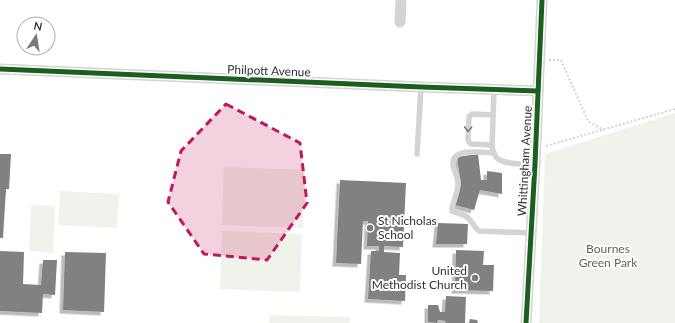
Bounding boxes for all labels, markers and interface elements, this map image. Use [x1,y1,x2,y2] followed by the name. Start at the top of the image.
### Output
[16,16,56,56] north arrow
[33,18,44,33] text: N
[227,62,311,79] street label: Philpott Avenue
[514,105,535,217] street label: Whittingham Avenue
[464,126,473,132] one-way arrow
[378,213,437,242] place label: St Nicholas School
[365,223,375,233] marker: St Nicholas School
[579,241,638,270] park label: Bournes Green Park
[372,263,467,292] place label: United Methodist Church
[470,273,480,283] marker: United Methodist Church

